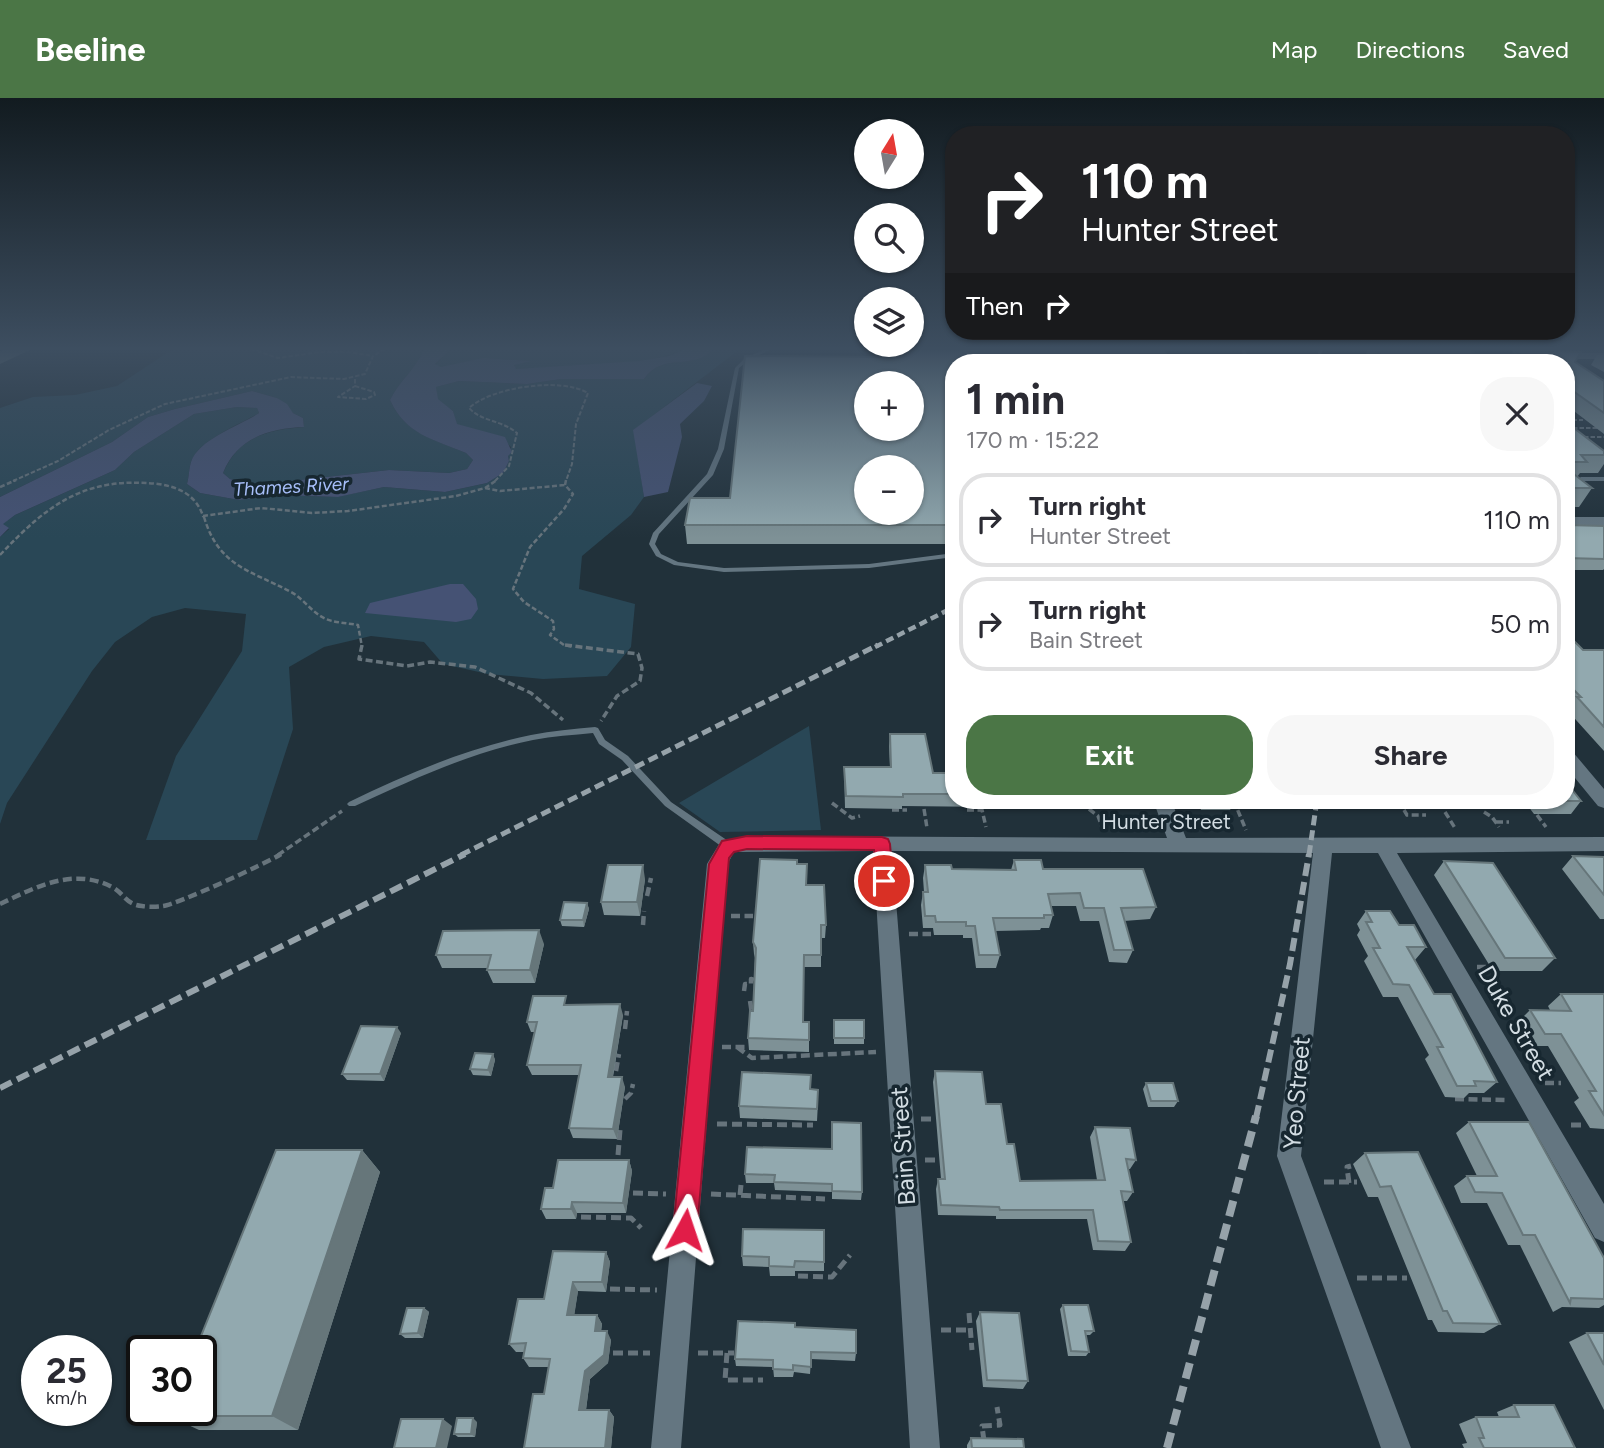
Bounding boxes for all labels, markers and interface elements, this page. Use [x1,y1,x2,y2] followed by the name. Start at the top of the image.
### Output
[35,30,146,69] text: Beeline
[1271,35,1317,64] text: Map
[1355,35,1465,64] text: Directions
[1503,35,1569,64] text: Saved
[854,119,924,189] north arrow
[854,119,924,525] map controls
[1081,151,1209,210] text: 110 m
[966,154,1057,245] icon: right
[854,203,924,273] button: search
[1081,211,1279,249] text: Hunter Street
[854,287,924,357] button: layers
[1038,287,1076,325] icon: right
[966,290,1024,322] text: Then
[854,371,924,441] button: +
[966,374,1065,425] text: 1 min
[1480,377,1554,451] button: close
[966,426,1099,454] text: 170 m · 15:22
[854,455,924,525] button: −
[233,472,350,501] water label: Thames River
[1029,490,1146,522] text: Turn right
[970,501,1008,539] icon: right
[1483,504,1550,536] text: 110 m
[1029,522,1171,550] text: Hunter Street
[1029,594,1146,626] text: Turn right
[970,605,1008,643] icon: right
[1490,608,1550,640] text: 50 m
[1029,626,1143,654] text: Bain Street
[966,715,1253,795] button: Exit
[1267,715,1554,795] button: Share
[1101,809,1231,834] street label: Hunter Street
[854,851,914,911] pin
[865,862,903,900] icon: arrive
[1472,960,1561,1085] street label: Duke Street
[1277,1035,1316,1151] street label: Yeo Street
[884,1086,921,1206] street label: Bain Street
[648,1193,722,1267] position arrow
[126,1335,217,1426] speed limit sign: 30
[46,1350,87,1392] text: 25
[46,1387,87,1409] text: km/h

